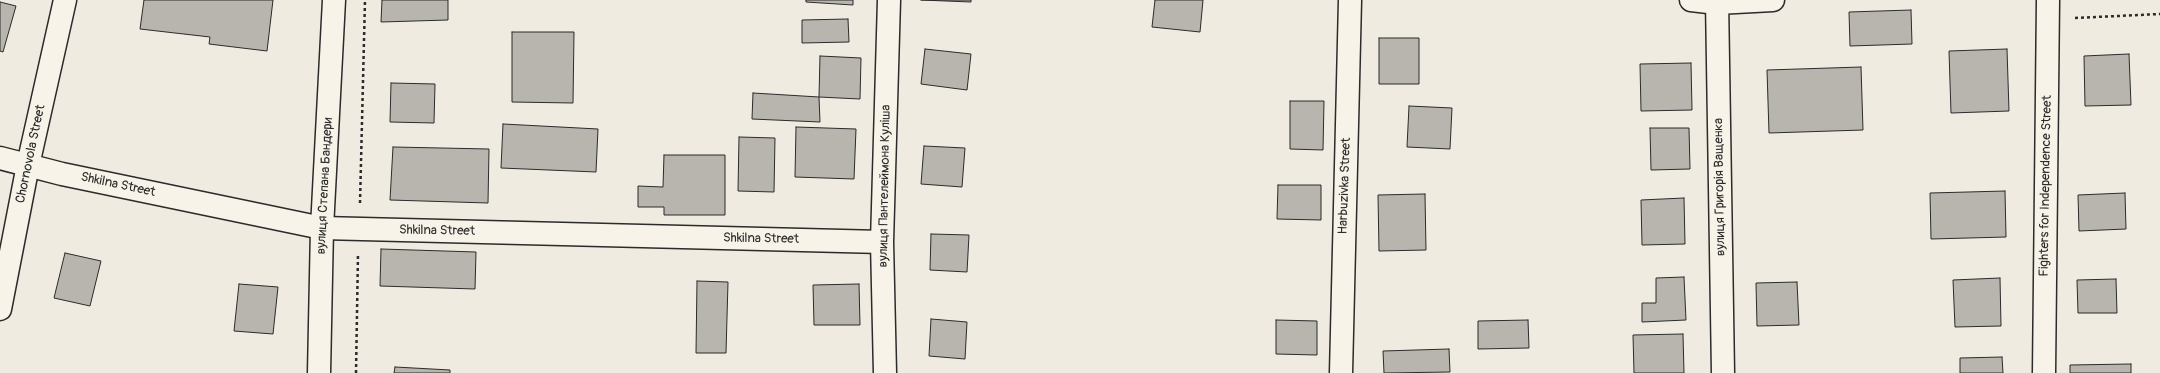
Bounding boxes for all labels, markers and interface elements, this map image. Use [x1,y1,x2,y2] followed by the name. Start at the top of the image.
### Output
[2037,95,2055,277] street label: Fighters for Independence Street
[13,103,49,205] street label: Chornovola Street
[876,105,894,267] street label: вулиця Пантелеймона Куліша
[314,117,336,255] street label: вулиця Степана Бандери
[1711,118,1729,256] street label: вулиця Григорія Ващенка
[1336,137,1354,235] street label: Harbuzivka Street
[79,169,157,201] street label: Shkilna Street
[399,223,475,239] street label: Shkilna Street
[723,231,799,247] street label: Shkilna Street

